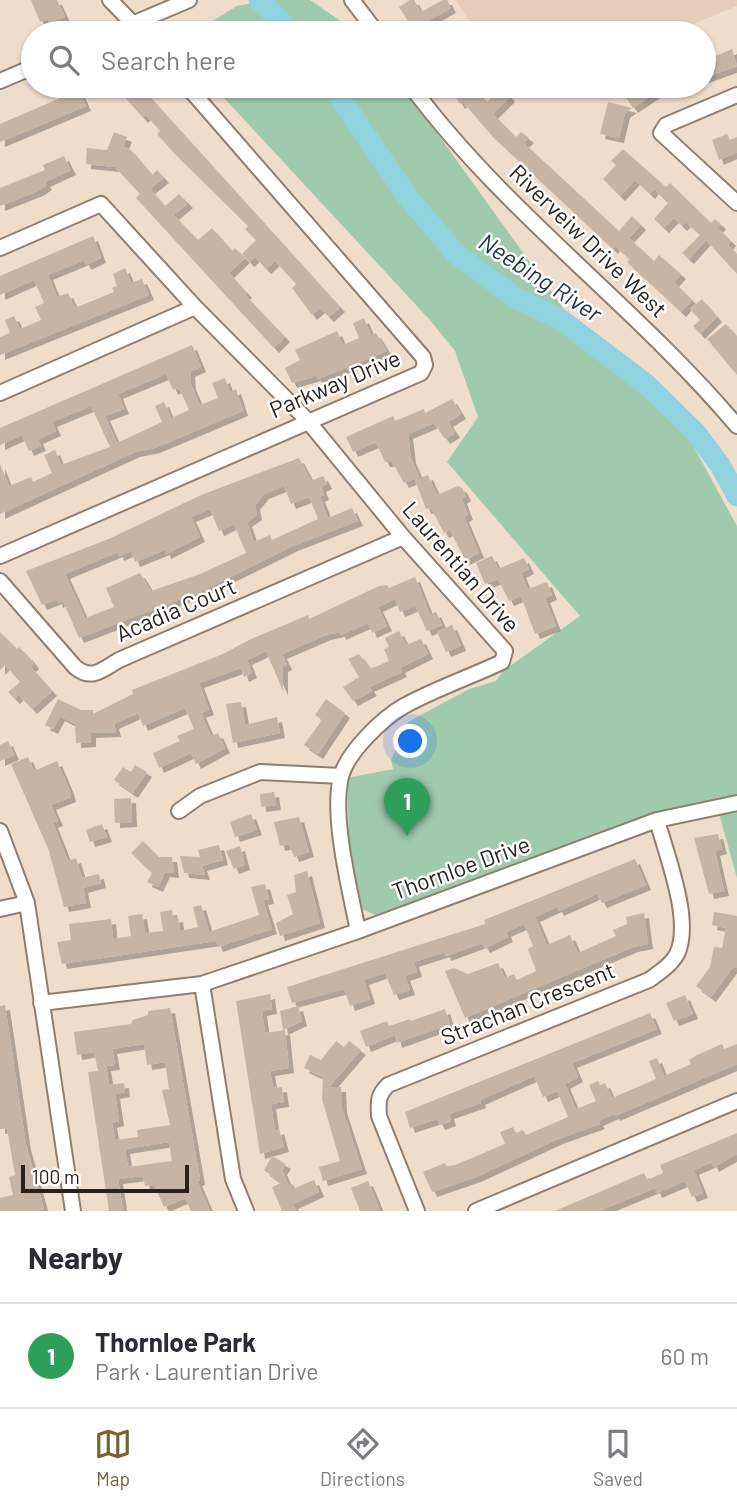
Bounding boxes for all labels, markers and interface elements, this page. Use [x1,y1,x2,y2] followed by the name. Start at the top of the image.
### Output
[21,21,716,98] search box
[45,41,83,79] icon: search
[101,44,236,75] text: Search here
[504,158,673,323] street label: Riverveiw Drive West
[474,226,609,328] water label: Neebing River
[265,343,404,423] street label: Parkway Drive
[397,495,526,638] street label: Laurentian Drive
[111,571,240,647] street label: Acadia Court
[393,724,427,758] your location
[384,778,430,836] pin: 1
[388,829,533,905] street label: Thornloe Drive
[437,955,619,1051] street label: Strachan Crescent
[21,1162,189,1194] scale bar
[32,1165,80,1188] text: 100 m
[28,1239,123,1275] text: Nearby
[95,1326,256,1357] text: Thornloe Park
[47,1342,55,1370] text: 1
[661,1342,709,1370] text: 60 m
[95,1357,319,1385] text: Park · Laurentian Drive
[94,1425,132,1490] tab: Map
[320,1425,405,1490] tab: Directions
[593,1425,643,1490] tab: Saved

